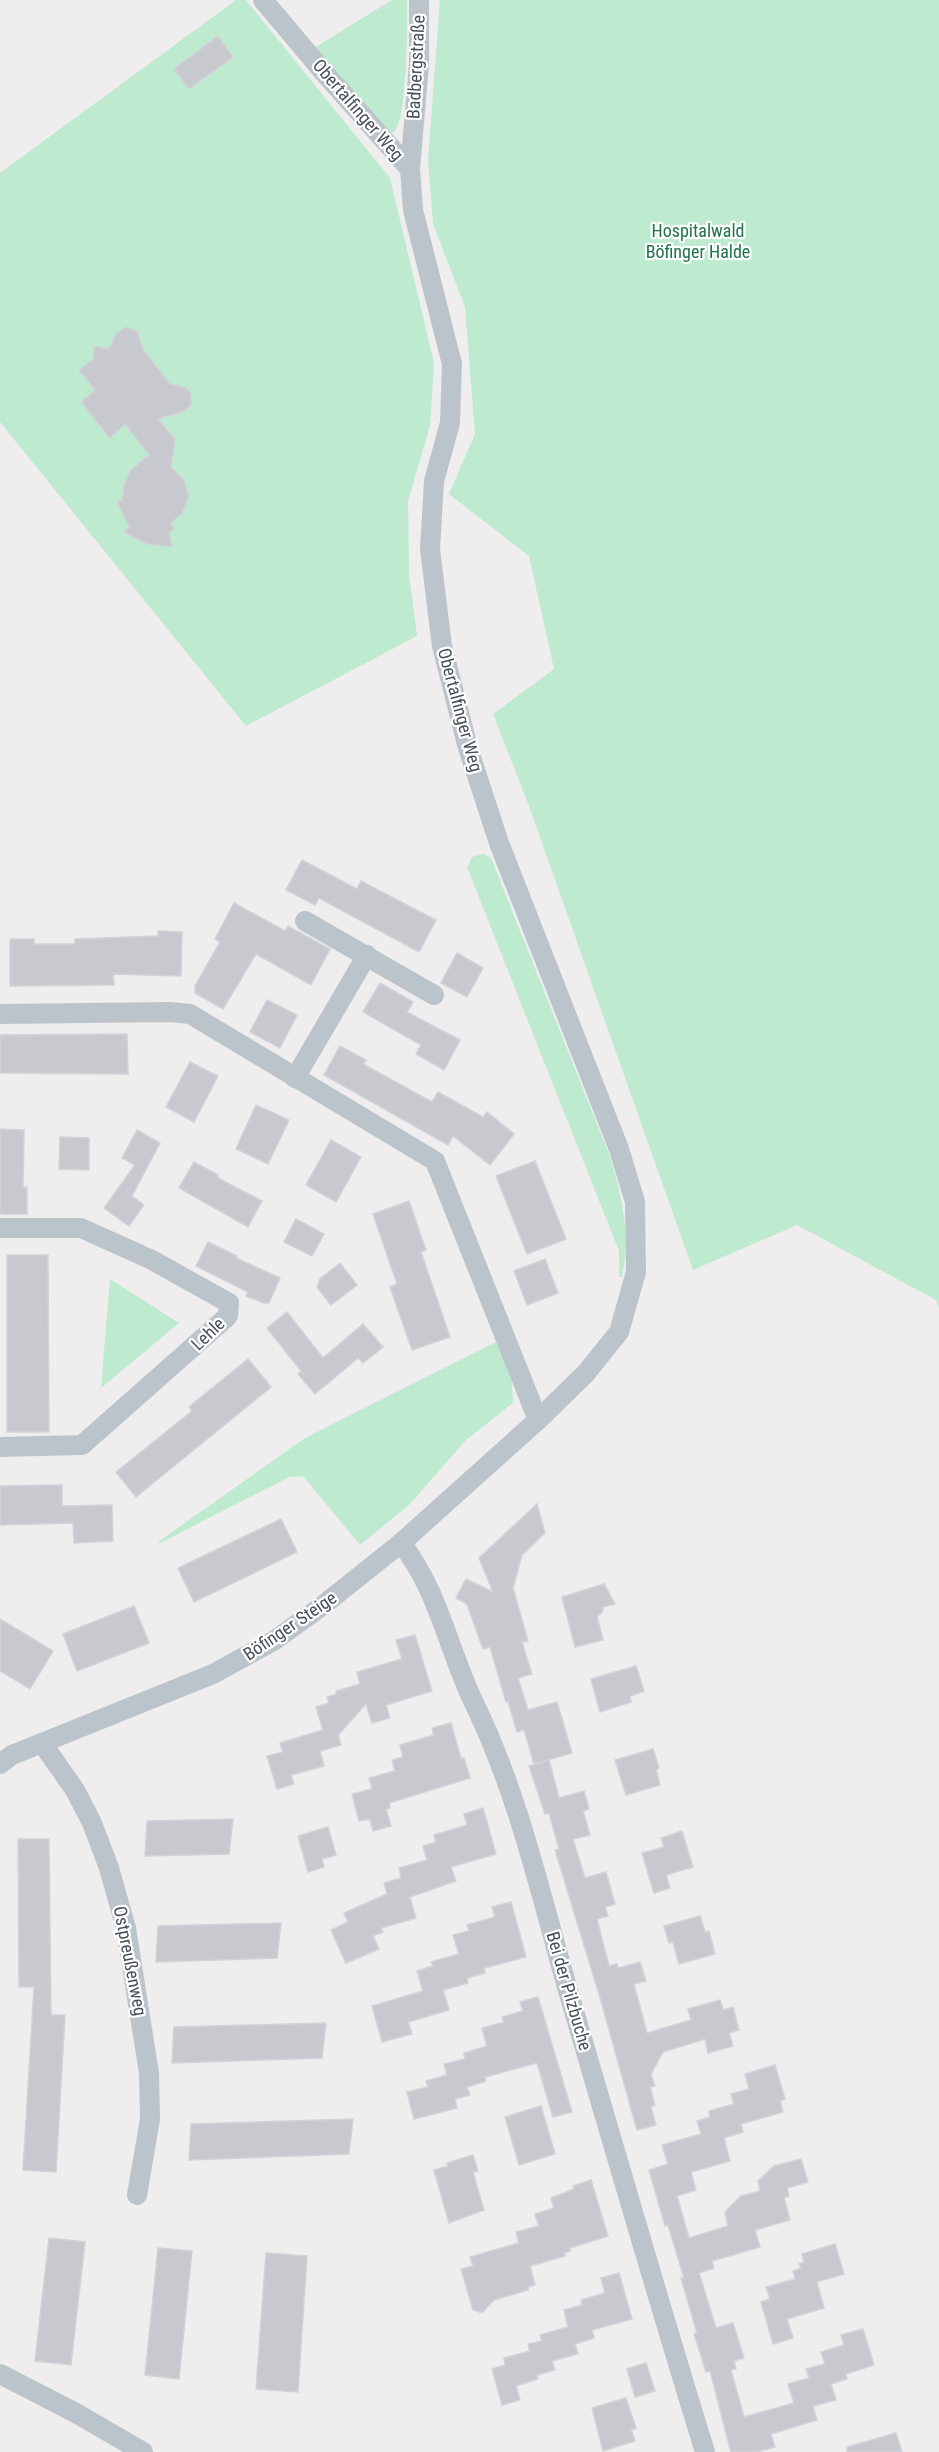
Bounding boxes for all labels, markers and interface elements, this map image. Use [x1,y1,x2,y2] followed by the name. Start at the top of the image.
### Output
[402,14,429,119] street label: Badbergstraße
[309,55,408,165] street label: Obertalfinger Weg
[646,220,750,262] park label: Hospitalwald Böfinger Halde
[434,646,487,774] street label: Obertalfinger Weg
[187,1313,229,1354] street label: Lehle
[239,1587,340,1664] street label: Böfinger Steige
[110,1904,151,2018] street label: Ostpreußenweg
[542,1929,596,2053] street label: Bei der Pilzbuche

